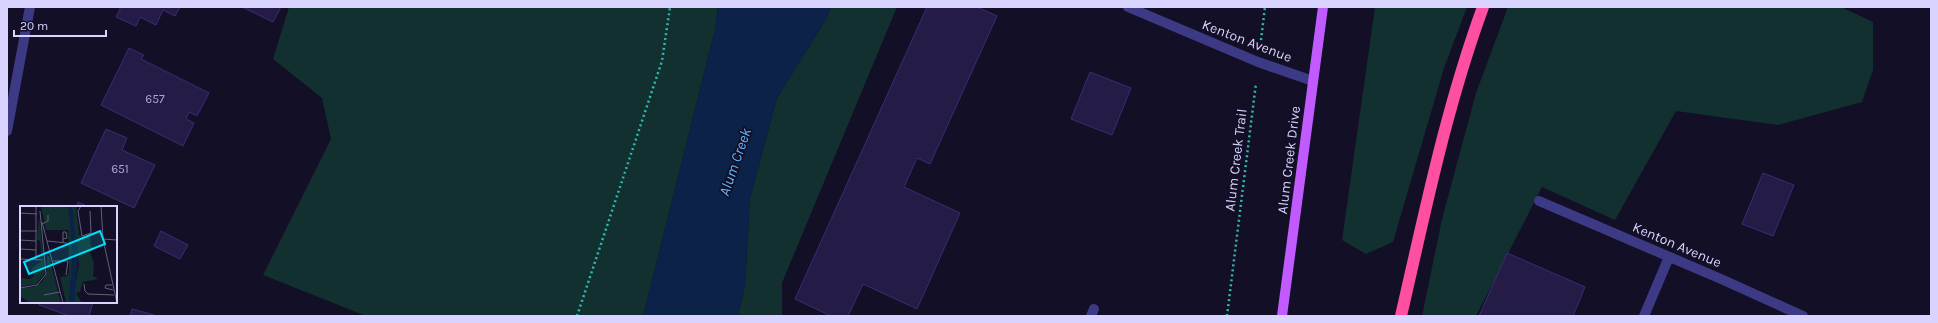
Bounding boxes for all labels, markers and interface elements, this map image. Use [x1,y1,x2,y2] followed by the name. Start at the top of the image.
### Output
[14,12,106,38] scale bar
[1200,16,1294,66] street label: Kenton Avenue
[20,19,48,33] text: 20 m
[145,92,165,106] house number: 657
[1274,105,1304,215] street label: Alum Creek Drive
[1221,108,1251,212] street label: Alum Creek Trail
[715,125,755,198] water label: Alum Creek
[111,162,129,176] house number: 651
[20,206,117,303] inset map
[1630,219,1724,271] street label: Kenton Avenue

